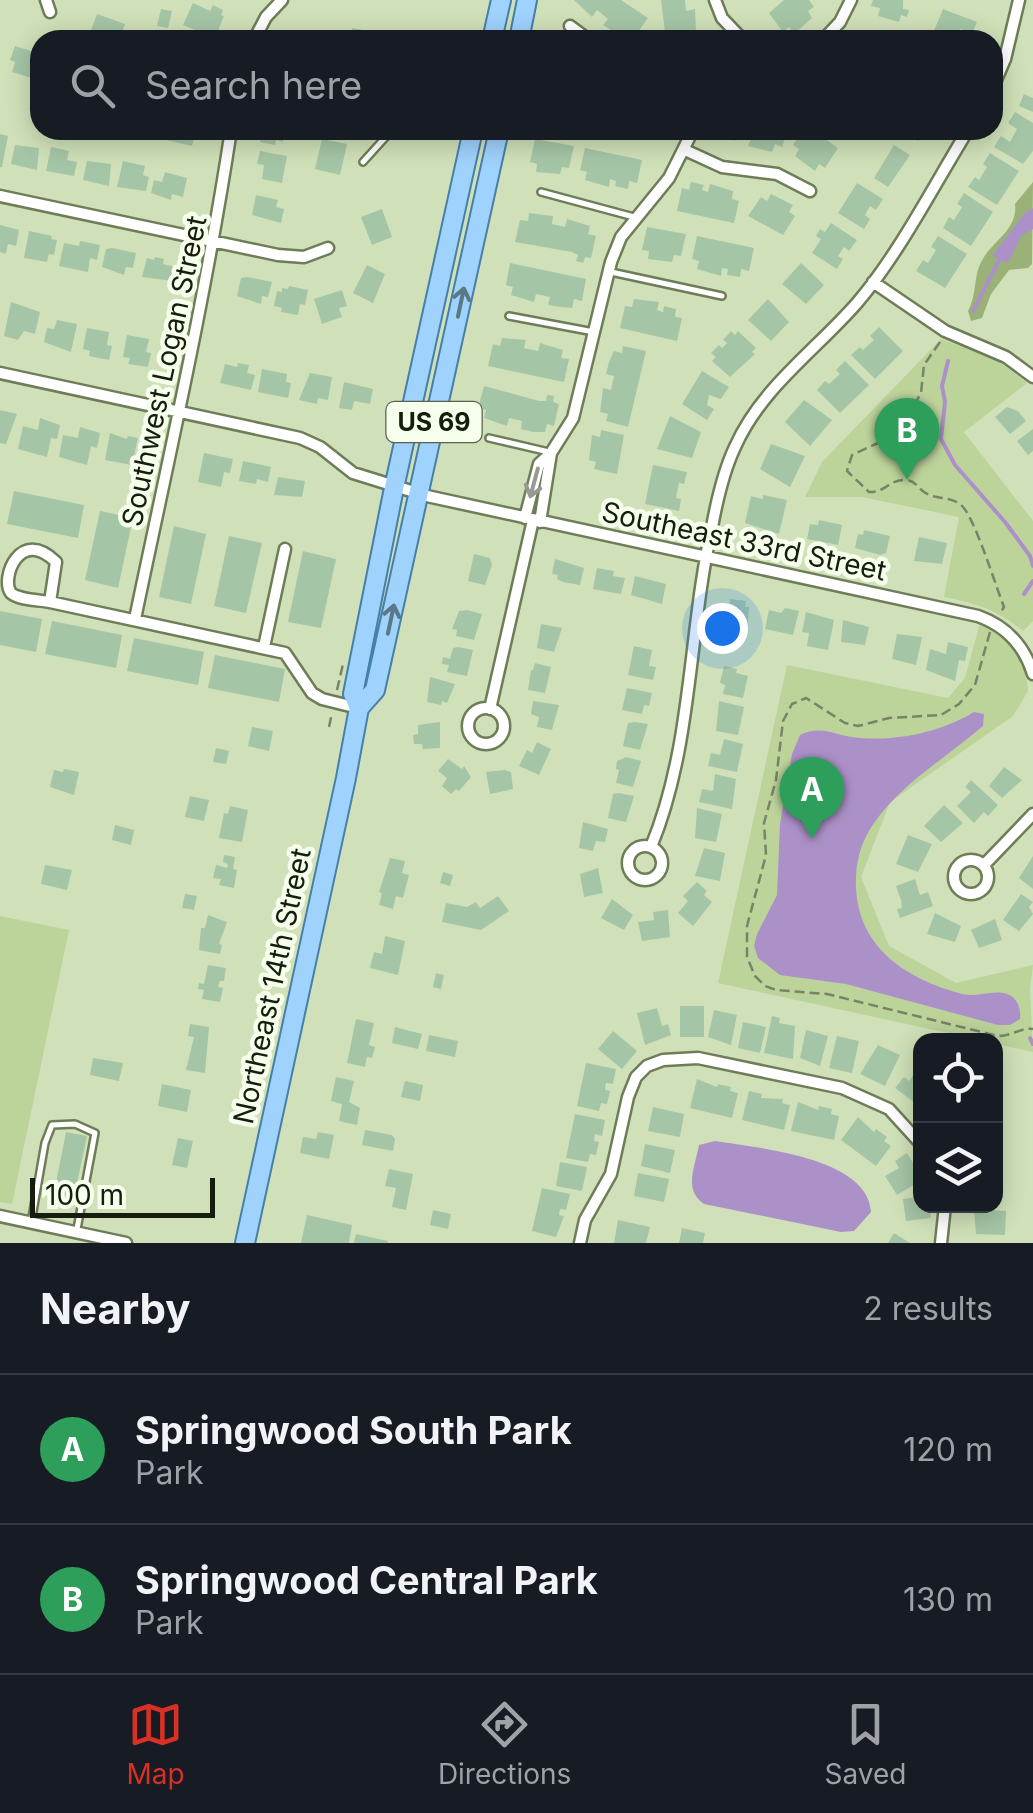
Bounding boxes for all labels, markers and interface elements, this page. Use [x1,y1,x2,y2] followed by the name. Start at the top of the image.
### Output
[30,30,1003,140] search box
[65,58,120,113] icon: search
[145,62,362,108] text: Search here
[114,213,214,529] street label: Southwest Logan Street
[453,287,471,319] one-way arrow
[874,398,940,480] pin: B
[386,402,482,442] road number: US 69
[523,467,542,498] one-way arrow
[599,494,889,588] street label: Southeast 33rd Street
[697,603,748,654] your location
[383,604,401,636] one-way arrow
[780,756,844,839] pin: A
[226,845,318,1127] street label: Northeast 14th Street
[913,1033,1003,1213] map controls
[913,1033,1003,1123] button: locate
[913,1123,1003,1213] button: layers
[30,1173,215,1218] scale bar
[45,1178,124,1212] text: 100 m
[40,1283,191,1334] text: Nearby
[863,1289,993,1328] text: 2 results
[135,1407,572,1453] text: Springwood South Park
[61,1430,84,1469] text: A
[903,1430,993,1469] text: 120 m
[135,1453,204,1492] text: Park
[135,1557,598,1603] text: Springwood Central Park
[62,1580,83,1619] text: B
[903,1580,993,1619] text: 130 m
[135,1603,204,1642] text: Park
[127,1697,185,1791] tab: Map
[438,1697,571,1791] tab: Directions
[824,1697,906,1791] tab: Saved

